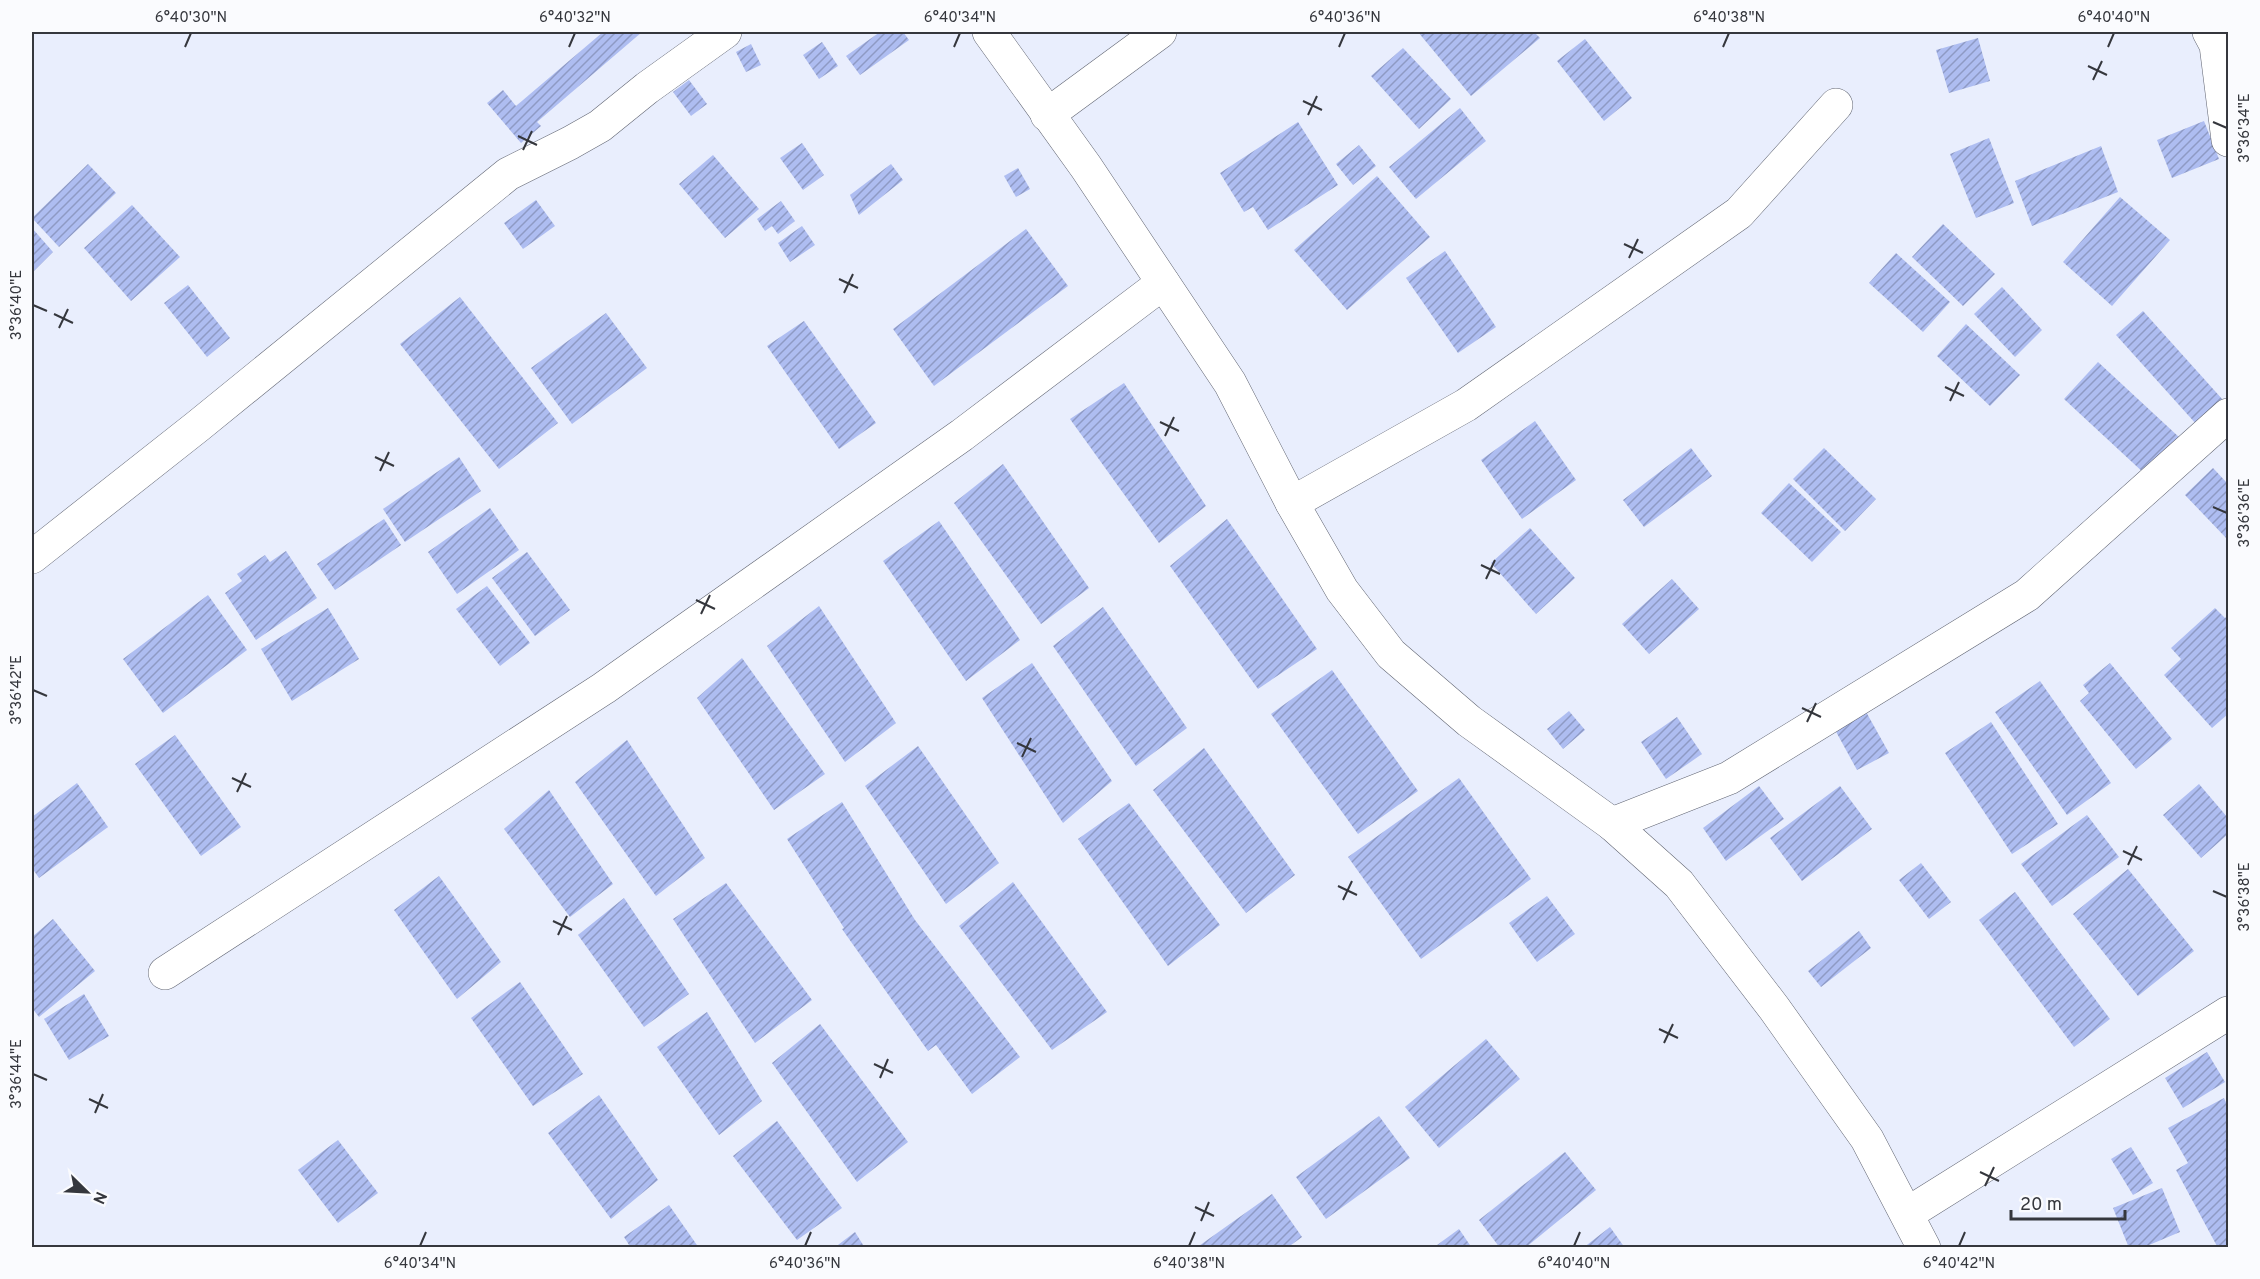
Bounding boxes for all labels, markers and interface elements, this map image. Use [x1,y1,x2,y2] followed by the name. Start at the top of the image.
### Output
[155,9,227,28] text: 6°40'30"N
[539,9,611,28] text: 6°40'32"N
[924,9,996,28] text: 6°40'34"N
[1309,9,1381,28] text: 6°40'36"N
[1693,9,1765,28] text: 6°40'38"N
[2078,9,2150,28] text: 6°40'40"N
[2236,93,2255,163] text: 3°36'34"E
[8,270,27,340] text: 3°36'40"E
[2236,478,2255,548] text: 3°36'36"E
[8,655,27,725] text: 3°36'42"E
[2236,862,2255,932] text: 3°36'38"E
[8,1039,27,1109] text: 3°36'44"E
[57,1162,117,1222] north arrow
[2011,1183,2125,1221] scale bar
[87,1188,110,1207] text: N
[2020,1194,2062,1217] text: 20 m
[384,1255,456,1274] text: 6°40'34"N
[769,1255,841,1274] text: 6°40'36"N
[1153,1255,1225,1274] text: 6°40'38"N
[1538,1255,1610,1274] text: 6°40'40"N
[1923,1255,1995,1274] text: 6°40'42"N

